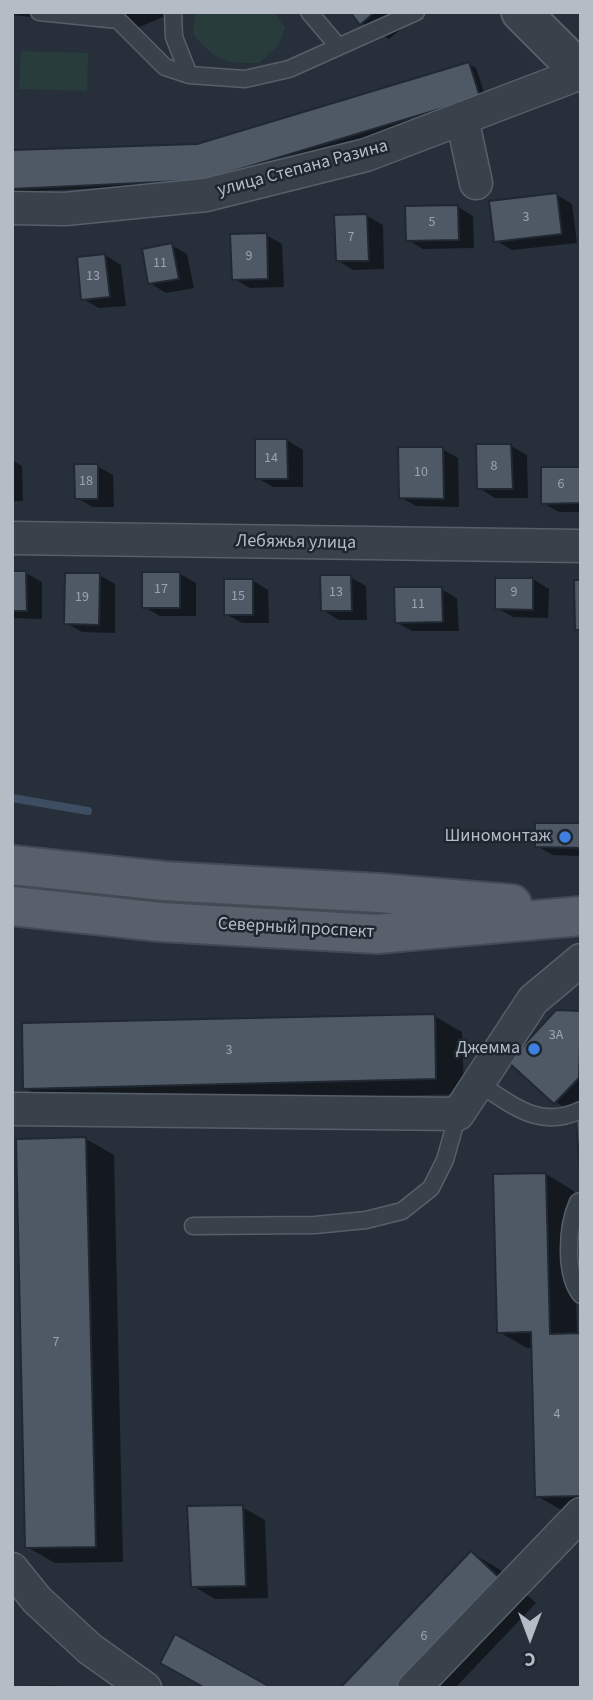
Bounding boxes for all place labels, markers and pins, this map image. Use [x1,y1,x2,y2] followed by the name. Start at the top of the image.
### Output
[445,826,551,848] place label: Шиномонтаж
[557,829,573,845] marker: Шиномонтаж
[456,1038,520,1060] place label: Джемма
[526,1041,542,1057] marker: Джемма

